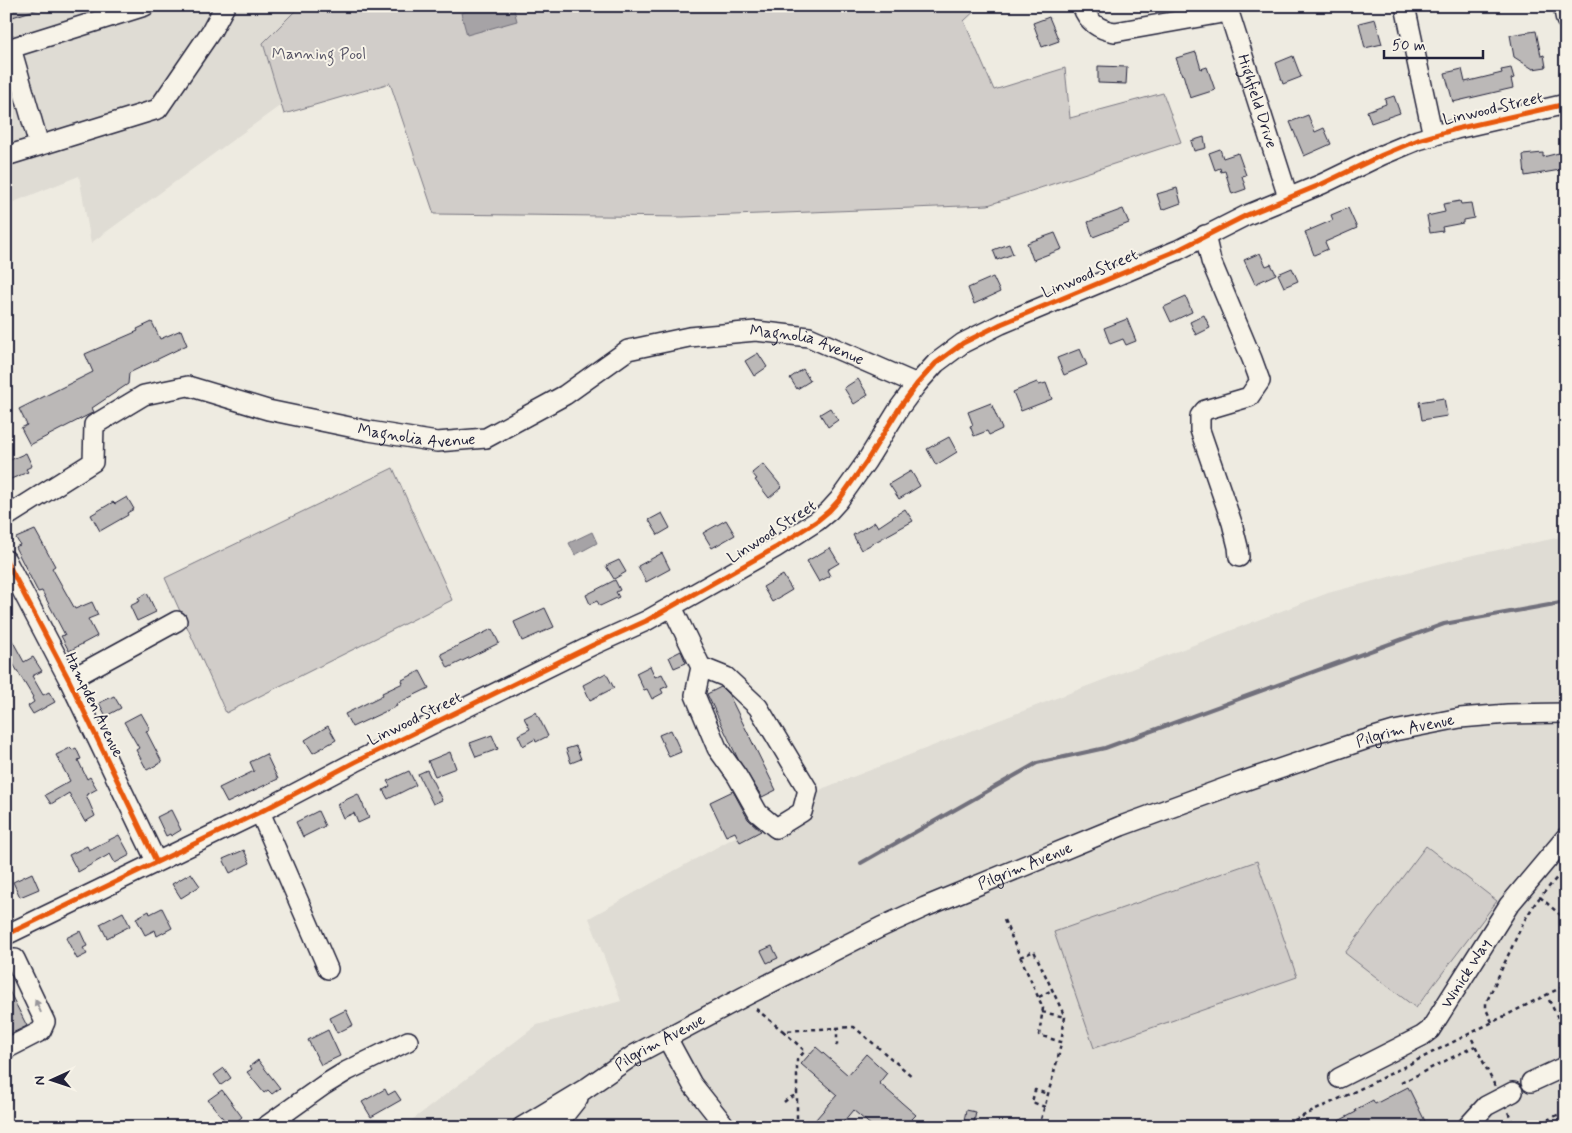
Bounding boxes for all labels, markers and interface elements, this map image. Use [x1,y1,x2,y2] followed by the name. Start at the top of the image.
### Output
[1384,28,1483,60] scale bar
[1392,36,1426,56] text: 50 m
[272,44,366,66] park label: Manning Pool
[1233,52,1282,151] street label: Highfield Drive
[1441,87,1545,131] street label: Linwood Street
[1039,244,1141,304] street label: Linwood Street
[749,320,867,370] street label: Magnolia Avenue
[356,418,476,452] street label: Magnolia Avenue
[723,495,821,569] street label: Linwood Street
[60,649,129,761] street label: Hampden Avenue
[365,687,465,751] street label: Linwood Street
[1353,709,1457,752] street label: Pilgrim Avenue
[975,837,1076,895] street label: Pilgrim Avenue
[1436,935,1496,1012] street label: Winick Way
[34,999,42,1013] one-way arrow
[610,1008,709,1076] street label: Pilgrim Avenue
[28,1056,78,1106] north arrow
[31,1075,49,1086] text: N

